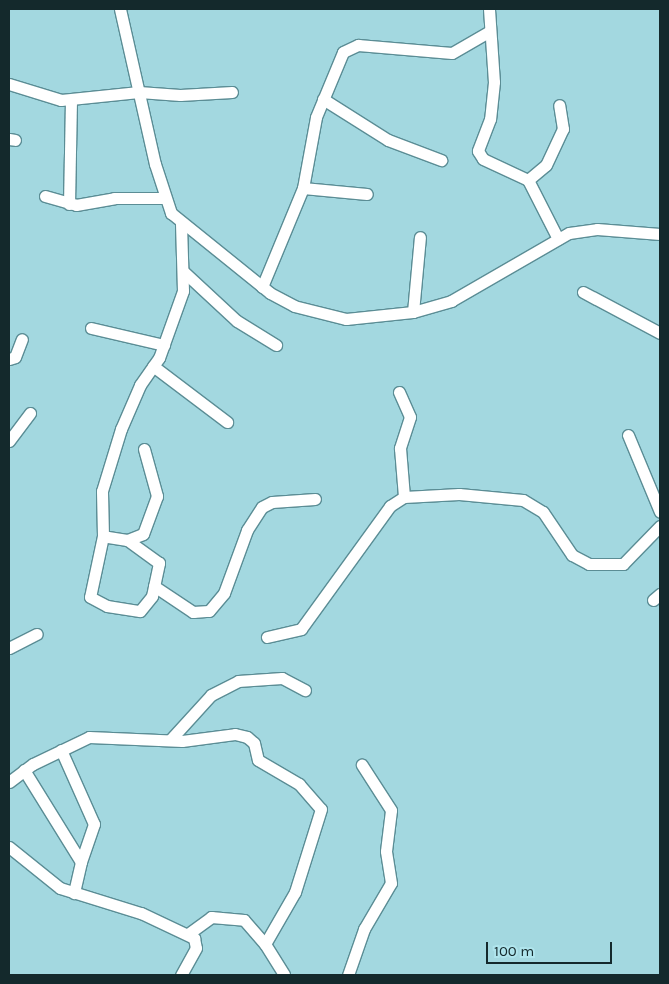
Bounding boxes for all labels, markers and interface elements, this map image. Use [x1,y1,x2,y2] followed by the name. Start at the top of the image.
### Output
[489,932,615,964] scale bar
[494,942,534,960] text: 100 m

